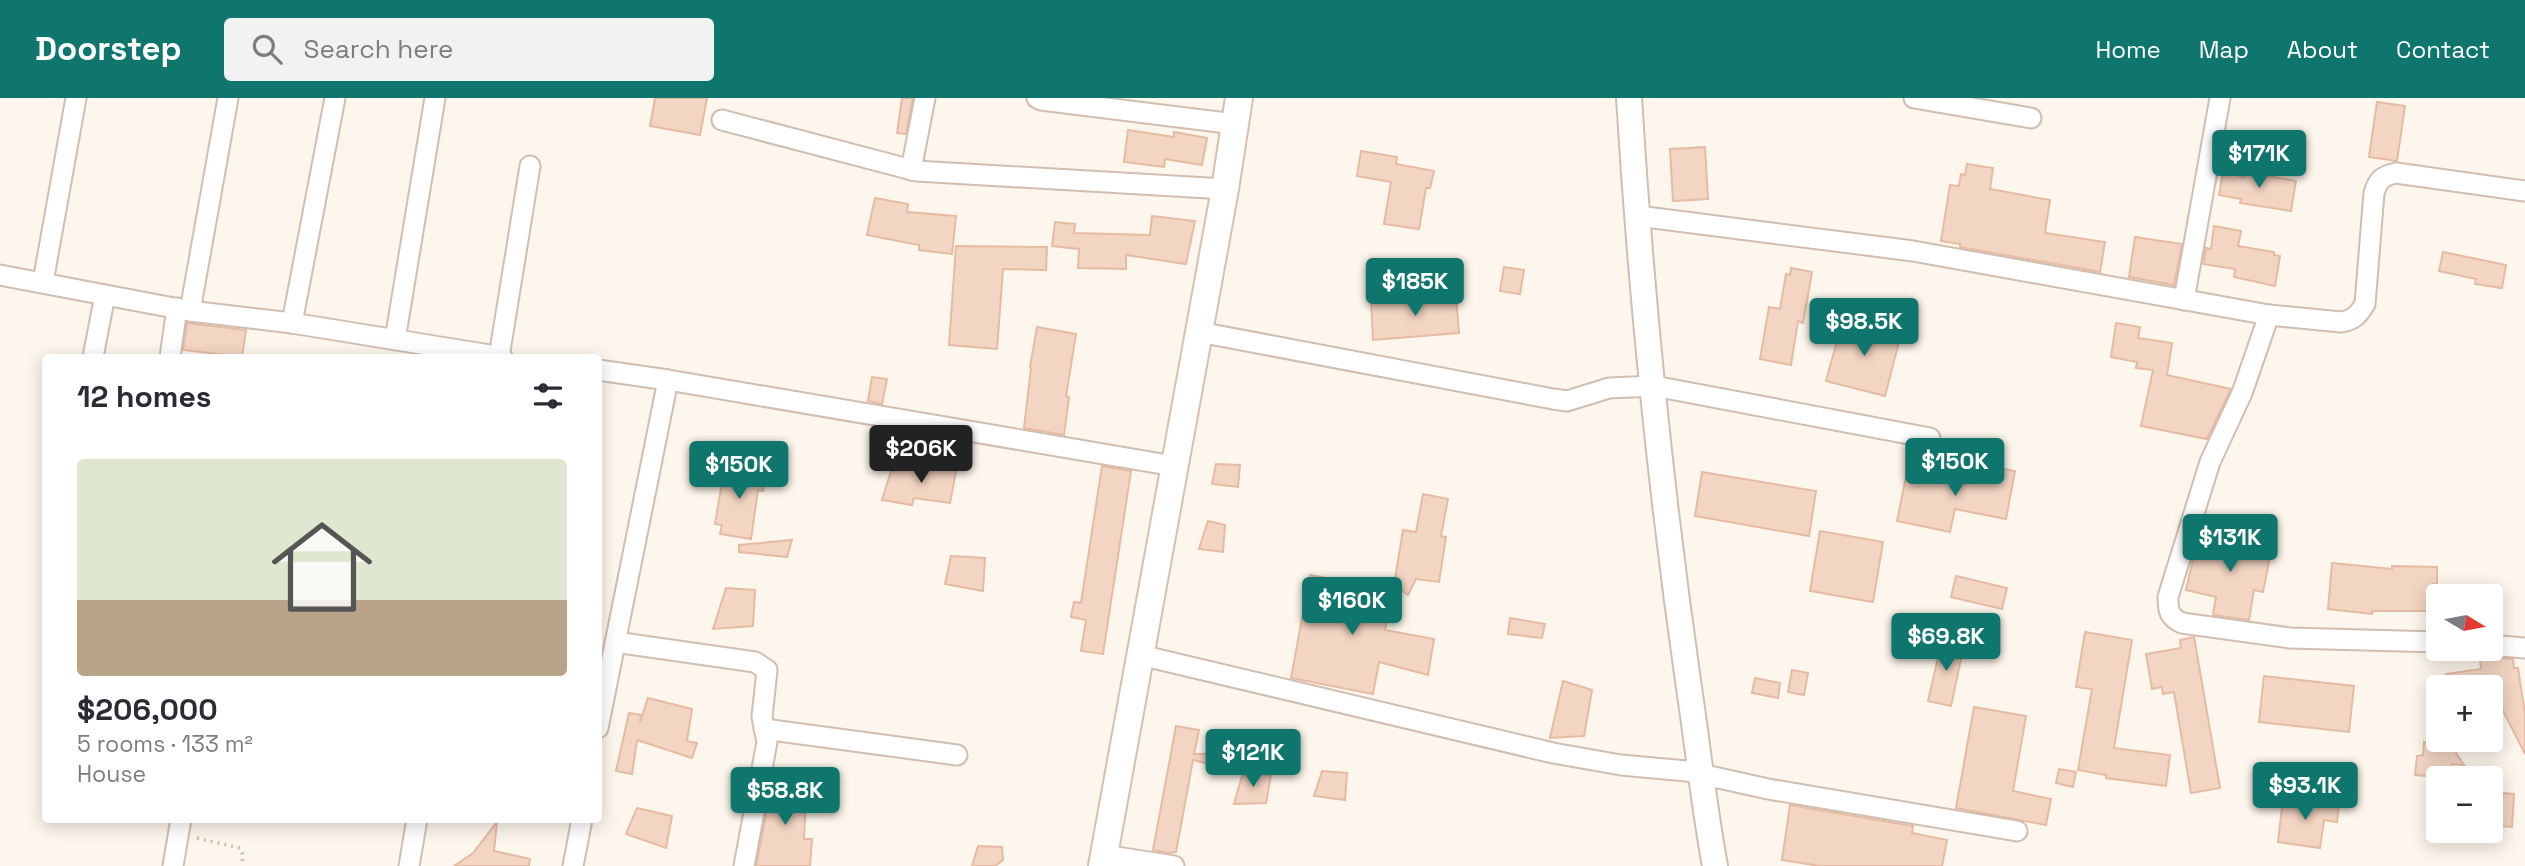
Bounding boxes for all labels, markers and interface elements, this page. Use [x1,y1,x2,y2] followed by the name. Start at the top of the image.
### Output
[224,18,714,81] search box
[35,28,182,70] text: Doorstep
[248,30,286,68] icon: search
[304,32,453,66] text: Search here
[2095,34,2161,65] text: Home
[2199,34,2249,65] text: Map
[2287,34,2358,65] text: About
[2396,34,2490,65] text: Contact
[2210,130,2308,190] pin: $171K
[2228,138,2290,168] text: $171K
[1366,258,1464,318] pin: $185K
[1382,266,1448,296] text: $185K
[1807,299,1921,358] pin: $98.5K
[1825,306,1903,336] text: $98.5K
[77,377,212,416] text: 12 homes
[529,377,567,415] icon: filters
[872,426,970,485] pin: $206K
[885,433,957,463] text: $206K
[1906,438,2004,498] pin: $150K
[690,442,788,501] pin: $150K
[1921,446,1989,476] text: $150K
[705,449,773,479] text: $150K
[259,504,385,630] icon: home
[2181,514,2279,574] pin: $131K
[2199,522,2261,552] text: $131K
[1303,578,1401,637] pin: $160K
[2426,584,2502,662] north arrow
[2426,584,2503,843] map controls
[1318,585,1386,615] text: $160K
[1889,614,2003,673] pin: $69.8K
[1907,621,1985,651] text: $69.8K
[2426,675,2503,752] button: +
[77,690,218,729] text: $206,000
[77,729,253,759] text: 5 rooms · 133 m²
[1204,730,1302,789] pin: $121K
[1222,737,1284,767] text: $121K
[77,759,146,789] text: House
[2248,762,2362,822] pin: $93.1K
[2426,766,2503,843] button: −
[728,768,842,827] pin: $58.8K
[2269,770,2341,800] text: $93.1K
[747,775,823,805] text: $58.8K

